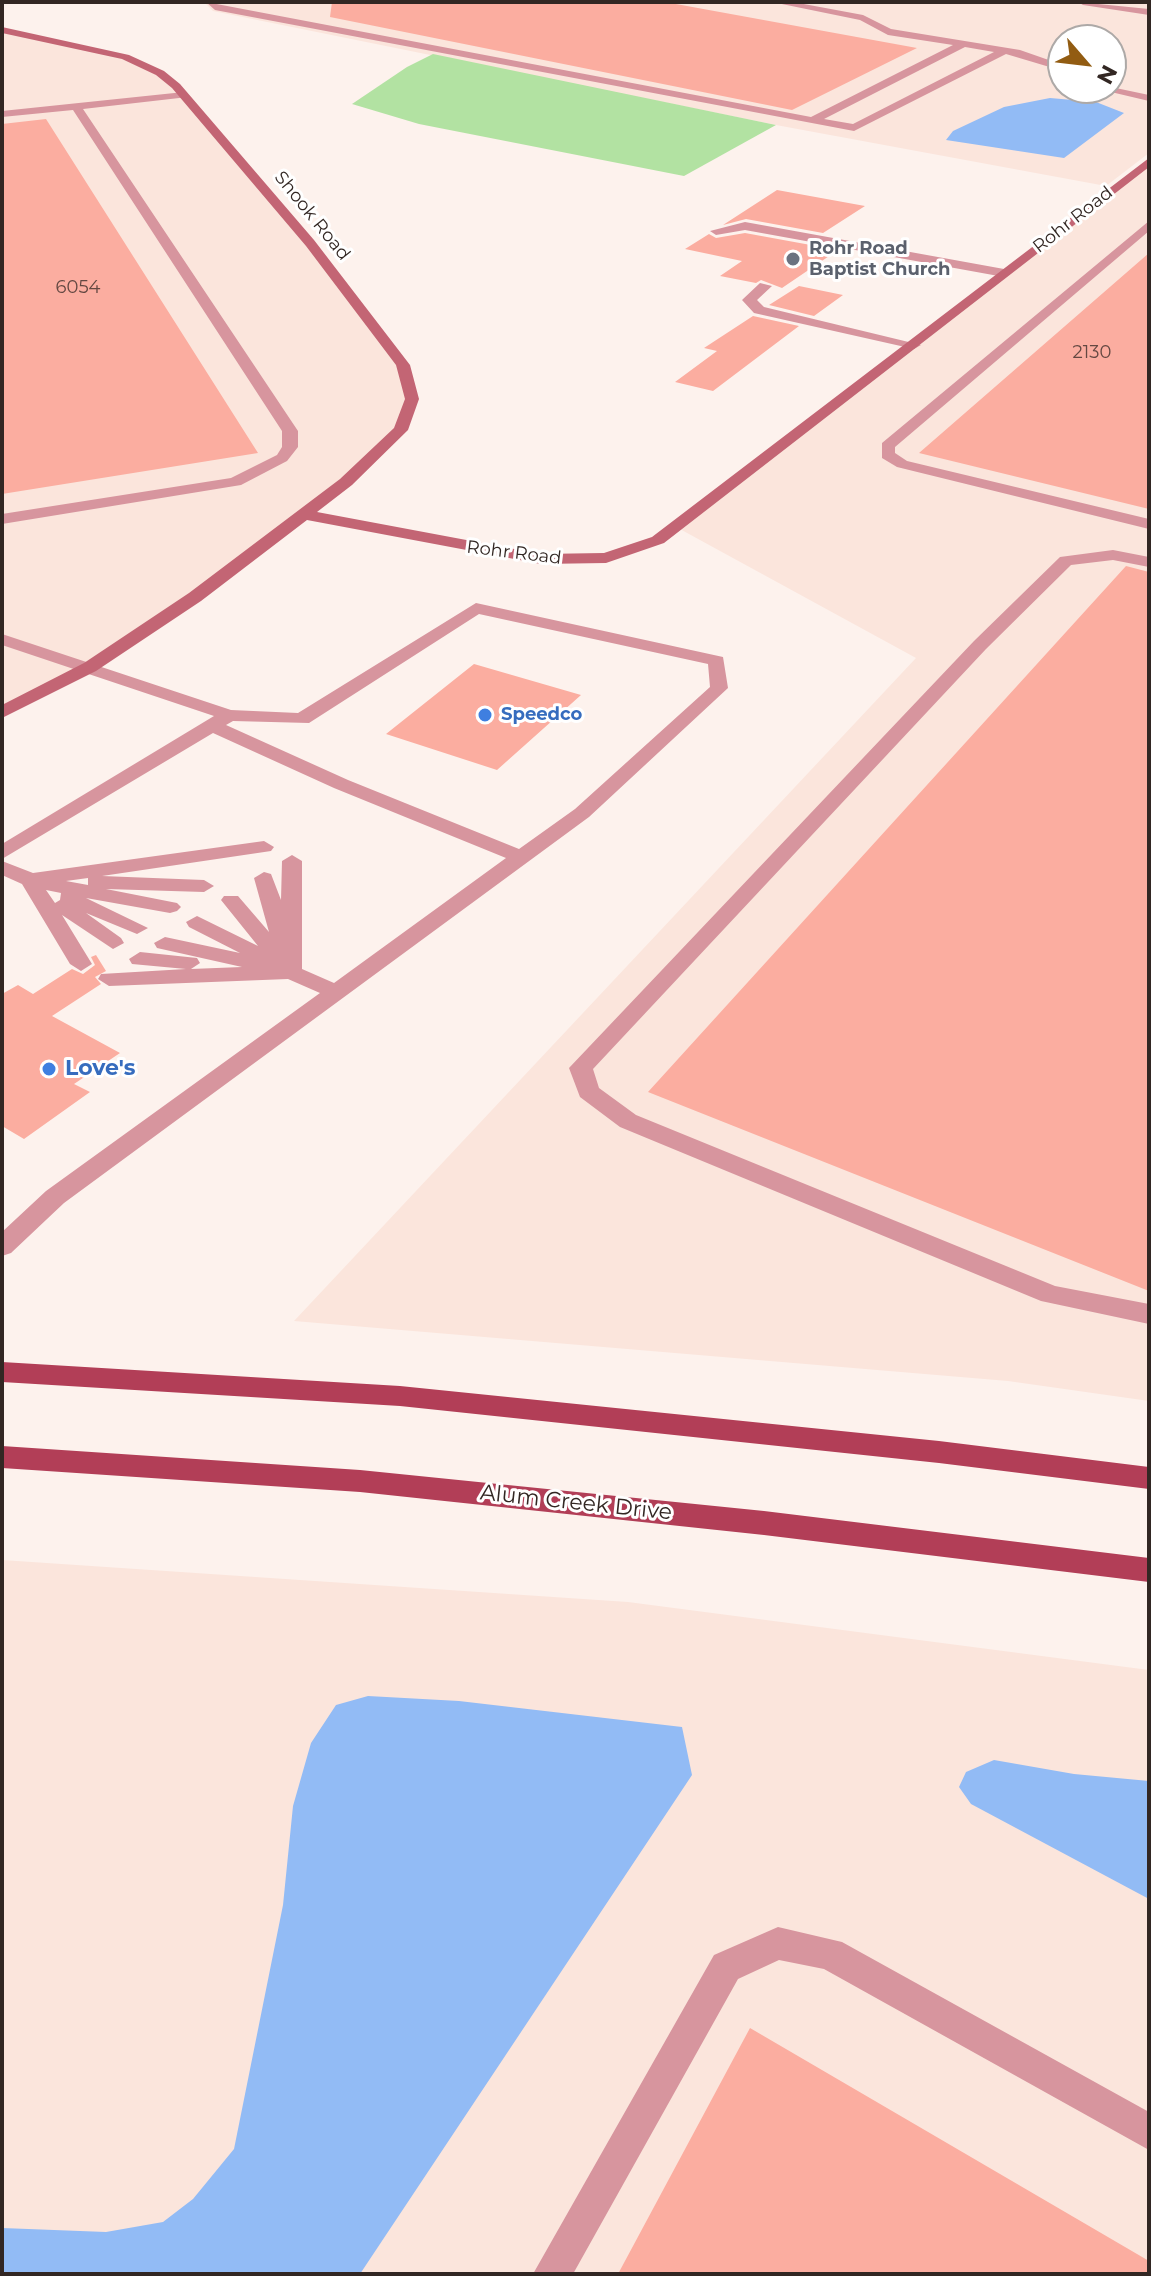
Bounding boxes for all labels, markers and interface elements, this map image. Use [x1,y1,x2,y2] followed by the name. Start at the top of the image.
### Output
[1047,24,1127,104] north arrow
[1091,60,1123,89] text: N
[270,167,354,265] street label: Shook Road
[1029,182,1117,258] street label: Rohr Road
[809,238,950,280] place label: Rohr Road Baptist Church
[784,250,802,268] marker: Rohr Road Baptist Church
[56,277,100,299] house number: 6054
[1073,342,1111,364] house number: 2130
[465,536,563,570] street label: Rohr Road
[501,704,582,726] place label: Speedco
[476,706,494,724] marker: Speedco
[65,1056,135,1082] place label: Love's
[40,1060,58,1078] marker: Love's
[479,1480,673,1526] street label: Alum Creek Drive

